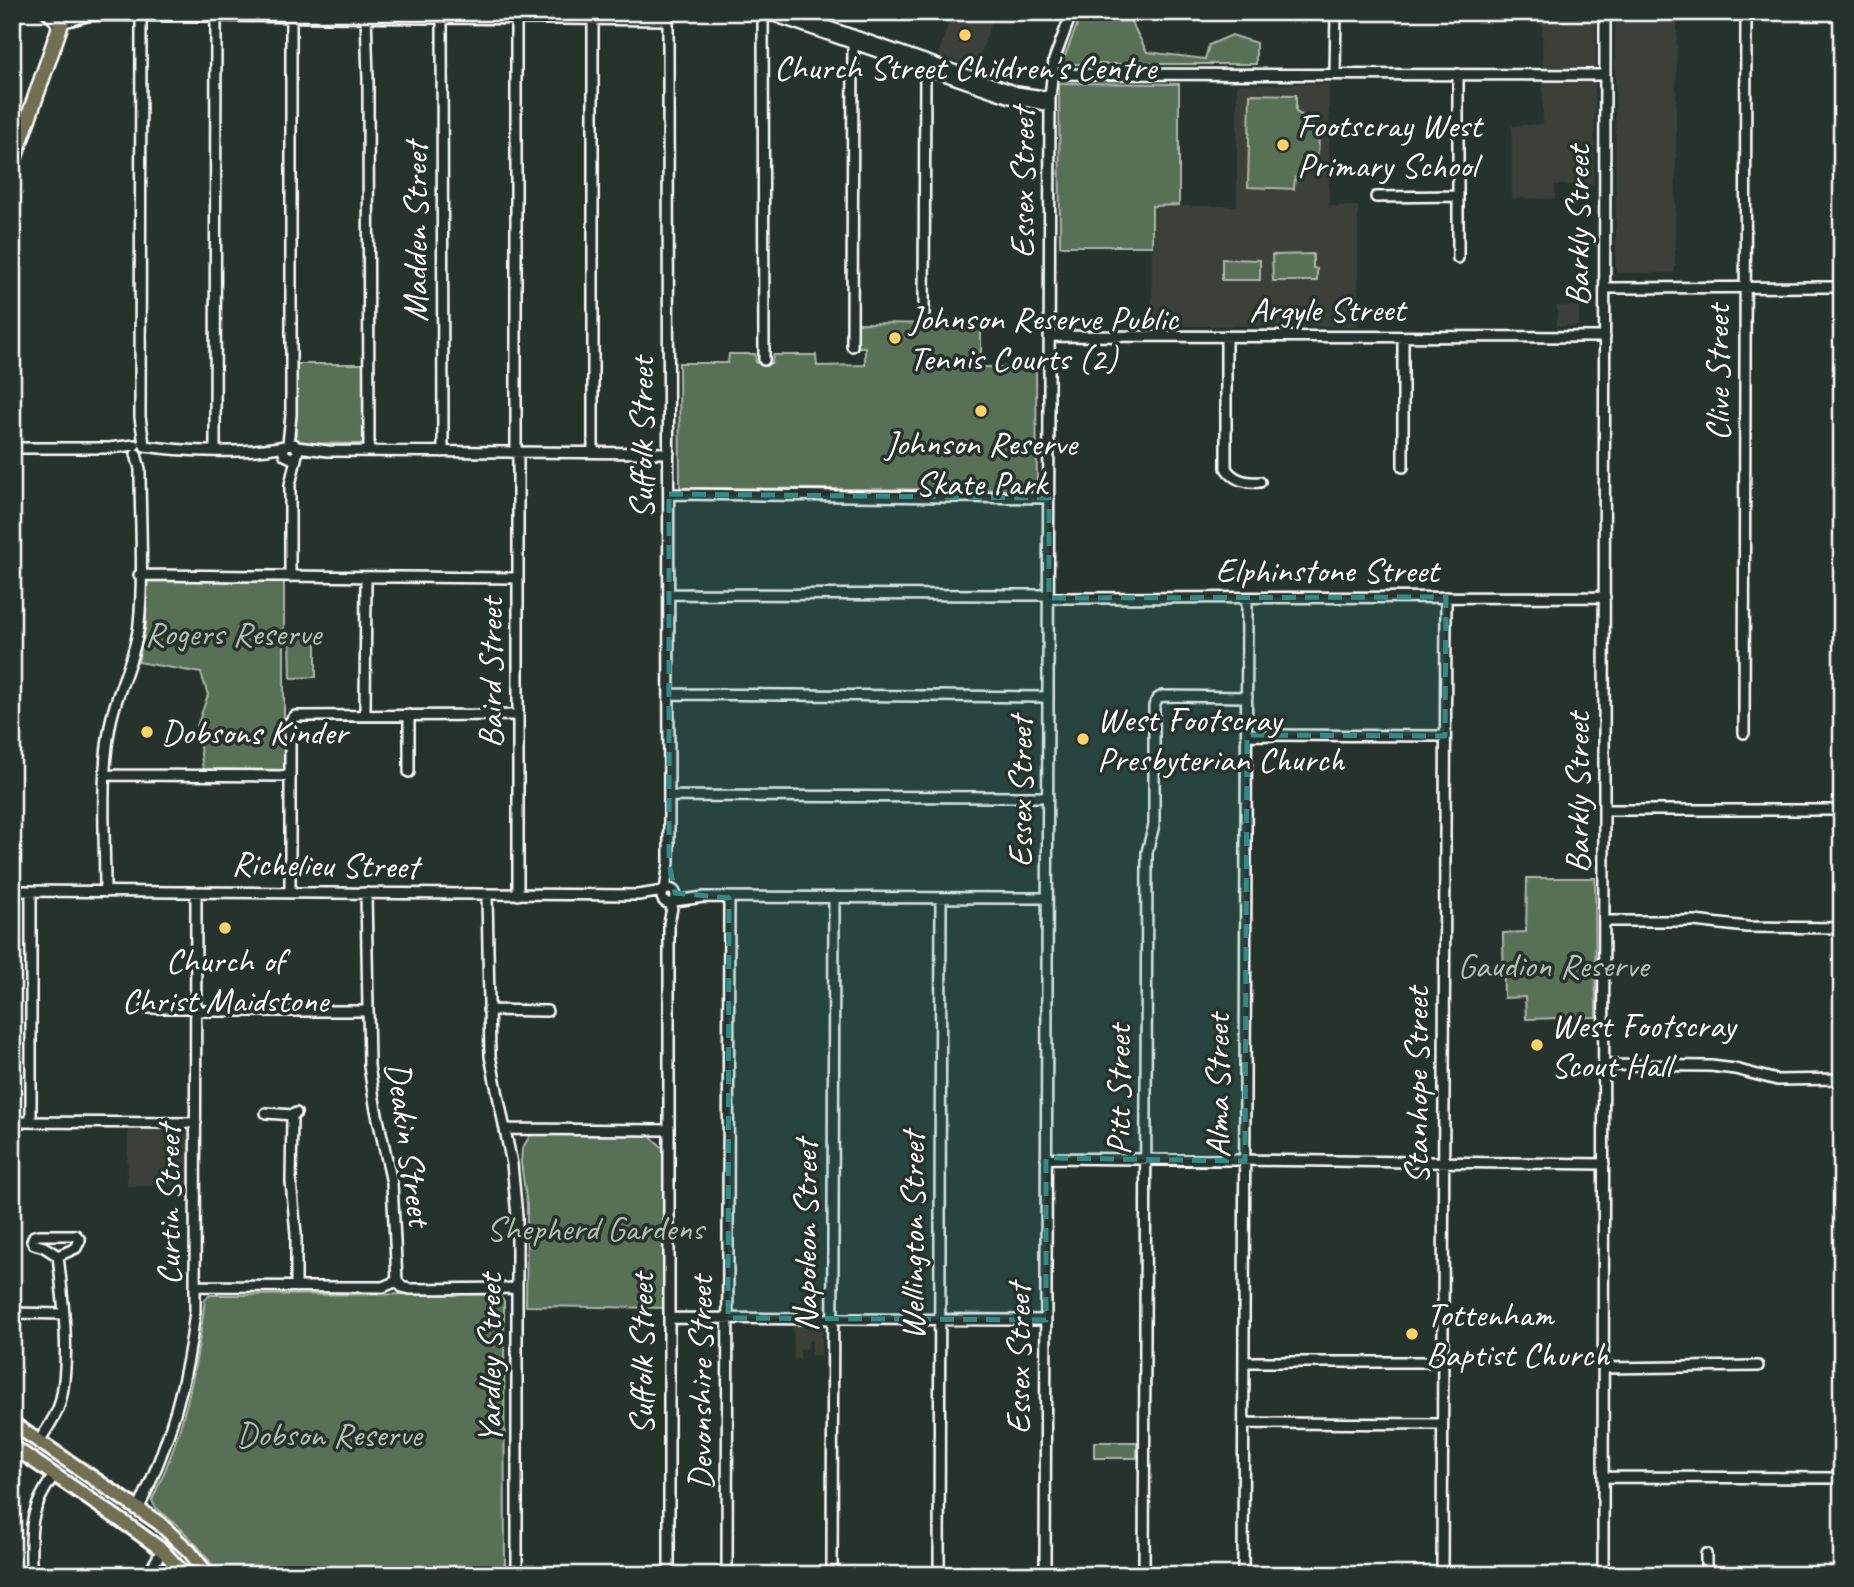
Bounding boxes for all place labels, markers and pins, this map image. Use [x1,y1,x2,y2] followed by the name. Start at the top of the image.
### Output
[957,27,973,43] marker: Church Street Children's Centre
[774,45,1159,90] place label: Church Street Children's Centre
[1297,103,1485,188] place label: Footscray West Primary School
[1275,137,1291,153] marker: Footscray West Primary School
[907,296,1180,381] place label: Johnson Reserve Public Tennis Courts (2)
[887,330,903,346] marker: Johnson Reserve Public Tennis Courts (2)
[973,403,989,419] marker: Johnson Reserve Skate Park
[883,421,1080,506] place label: Johnson Reserve Skate Park
[1097,697,1346,782] place label: West Footscray Presbyterian Church
[161,710,350,755] place label: Dobsons Kinder
[139,724,155,740] marker: Dobsons Kinder
[1075,731,1091,747] marker: West Footscray Presbyterian Church
[217,920,233,936] marker: Church of Christ Maidstone
[122,938,331,1023] place label: Church of Christ Maidstone
[1551,1003,1738,1088] place label: West Footscray Scout Hall
[1529,1037,1545,1053] marker: West Footscray Scout Hall
[1426,1292,1611,1377] place label: Tottenham Baptist Church
[1404,1326,1420,1342] marker: Tottenham Baptist Church

